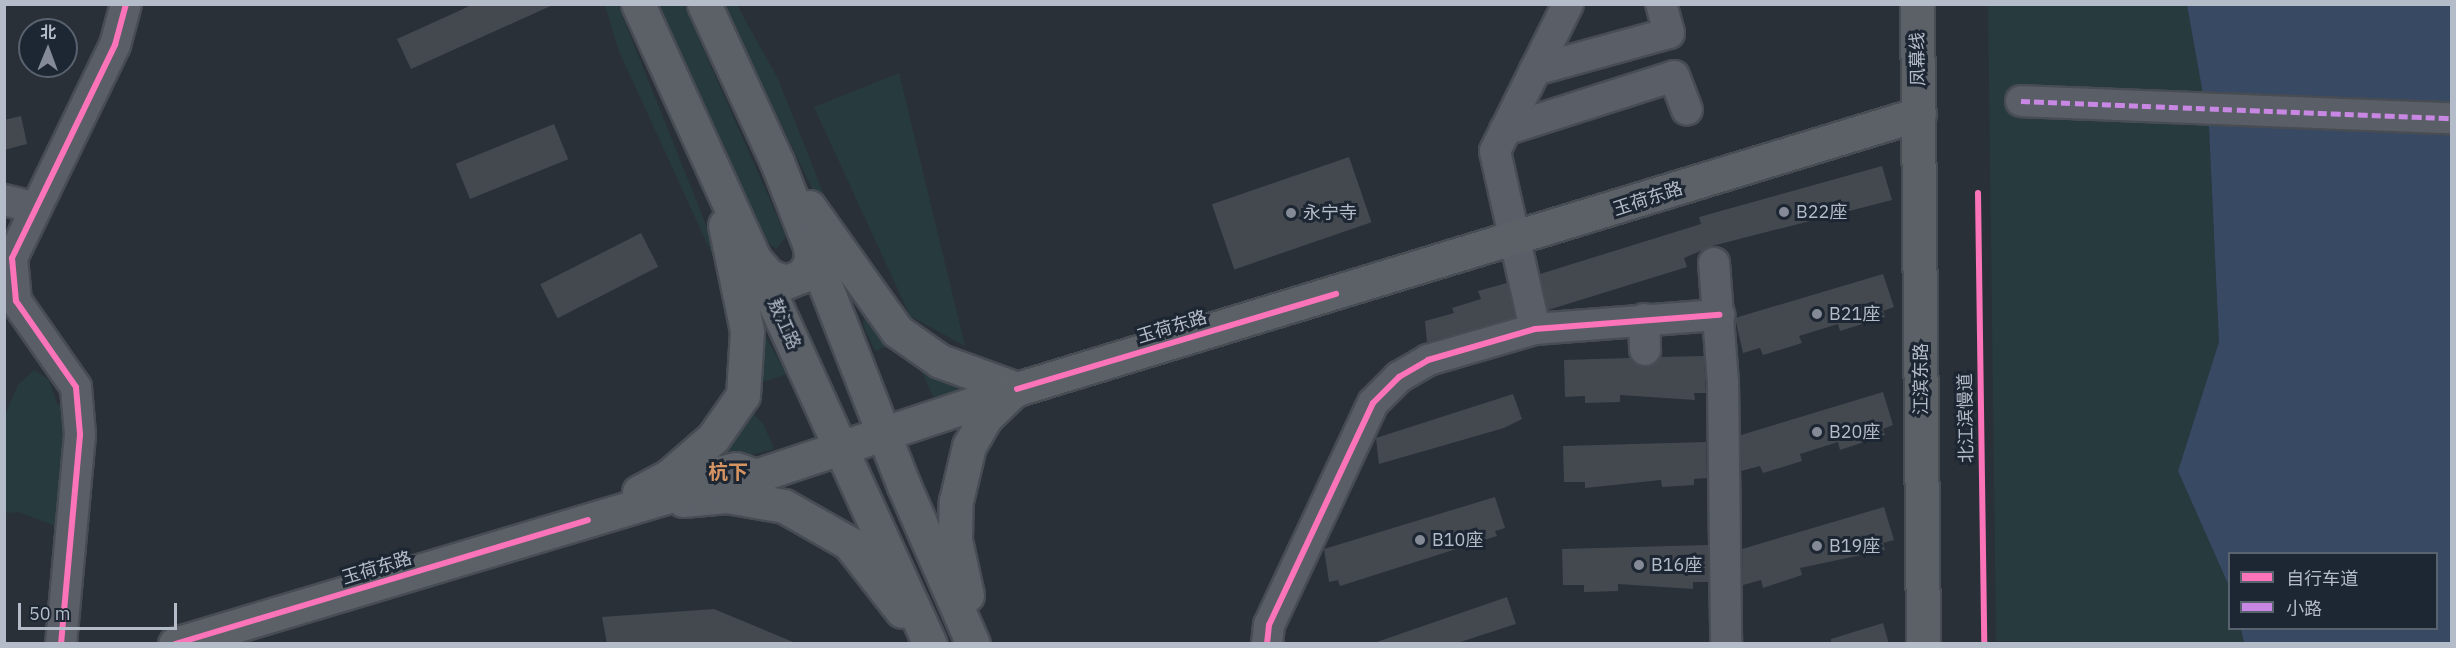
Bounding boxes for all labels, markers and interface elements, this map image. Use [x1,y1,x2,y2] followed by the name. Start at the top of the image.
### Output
[18,18,78,78] north arrow
[40,22,56,42] text: 北
[1907,32,1929,86] street label: 凤幕线
[1610,178,1686,220] street label: 玉荷东路
[1796,201,1847,223] place label: B22座
[1303,202,1357,224] place label: 永宁寺
[1777,205,1791,219] marker: B22座
[1284,206,1298,220] marker: 永宁寺
[763,295,805,353] street label: 敖江路
[1829,303,1880,325] place label: B21座
[1134,306,1210,348] street label: 玉荷东路
[1810,307,1824,321] marker: B21座
[1910,343,1932,415] street label: 江滨东路
[1954,373,1978,463] street label: 北江滨慢道
[1829,421,1880,443] place label: B20座
[1810,425,1824,439] marker: B20座
[708,459,748,483] district label: 杭下
[1432,529,1483,551] place label: B10座
[1413,533,1427,547] marker: B10座
[1829,535,1880,557] place label: B19座
[1810,539,1824,553] marker: B19座
[339,547,415,589] street label: 玉荷东路
[2228,552,2438,630] legend
[1651,554,1702,576] place label: B16座
[1632,558,1646,572] marker: B16座
[2286,567,2358,590] text: 自行车道
[21,591,180,629] scale bar
[2286,597,2322,620] text: 小路
[29,602,71,625] text: 50 m

